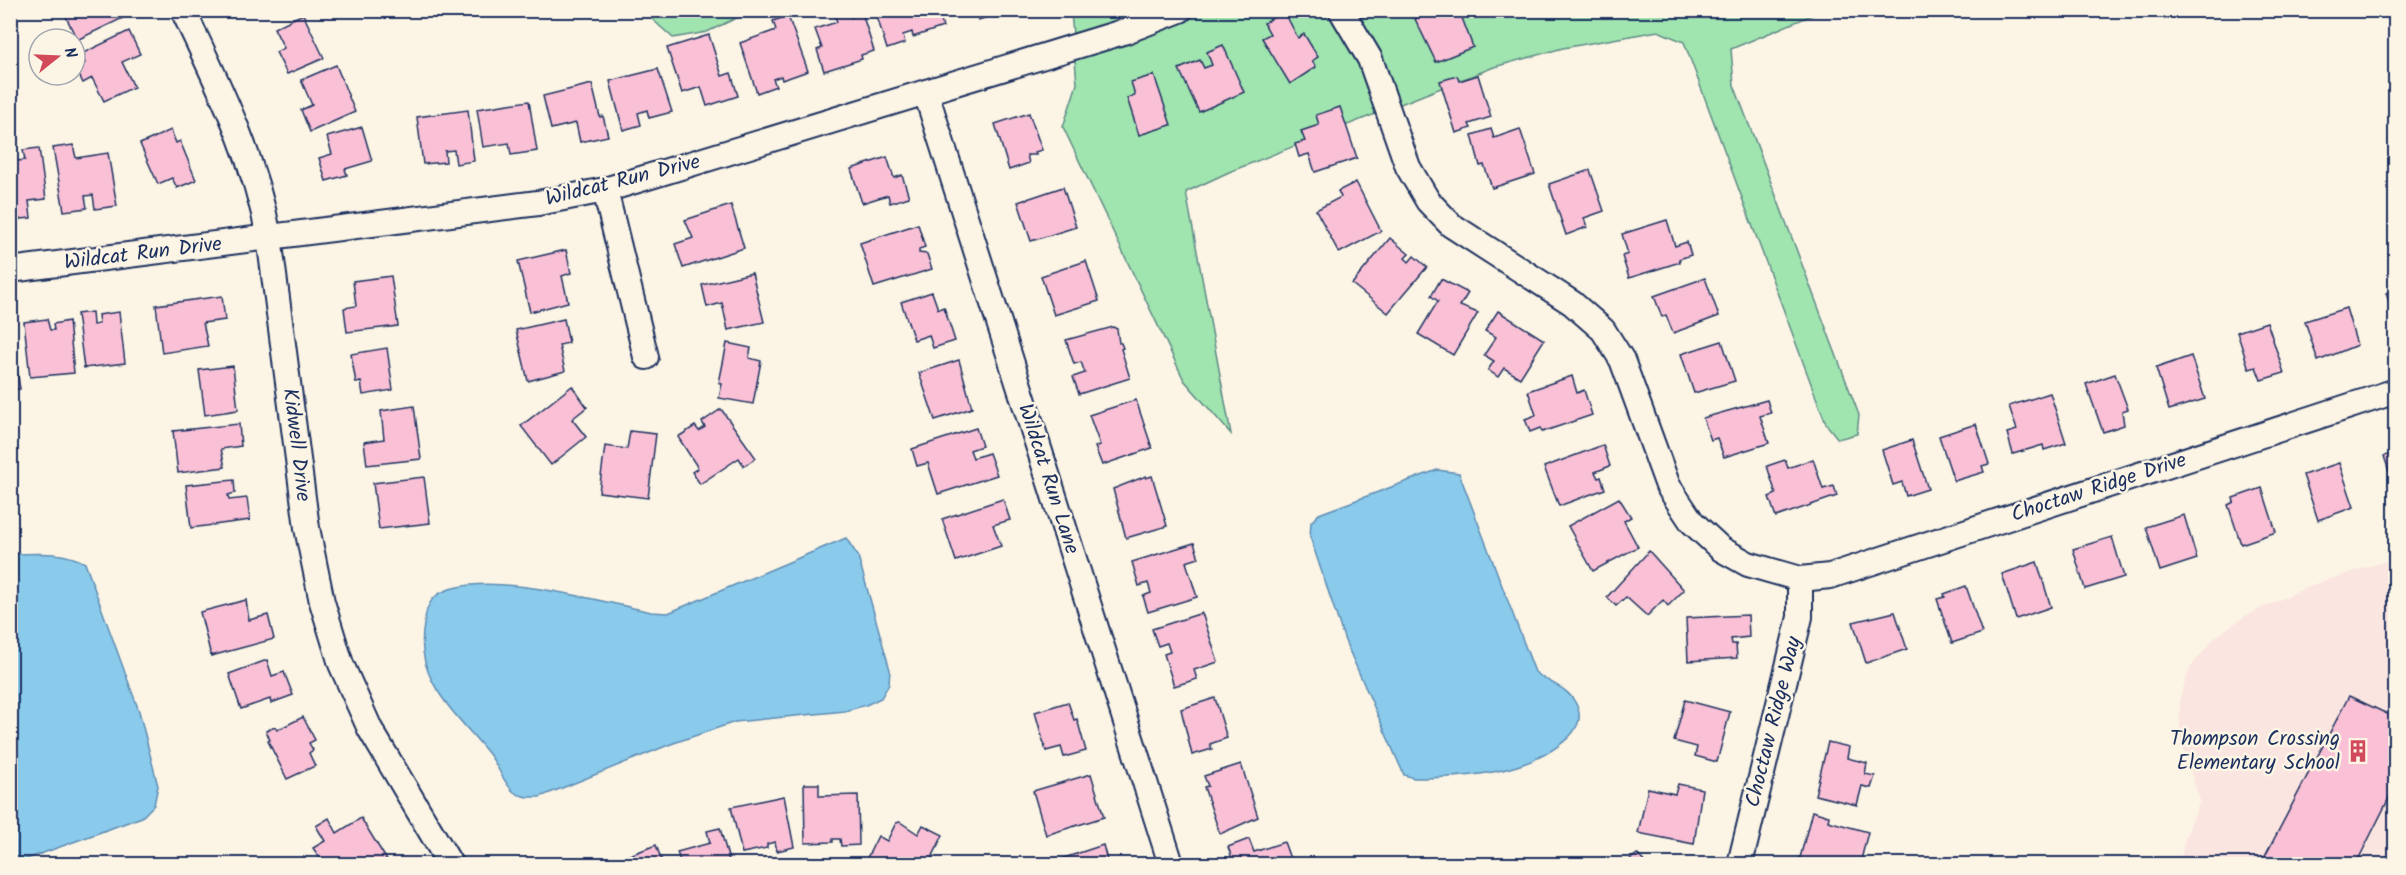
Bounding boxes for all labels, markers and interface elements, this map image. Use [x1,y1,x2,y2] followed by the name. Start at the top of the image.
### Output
[27,27,87,87] north arrow
[56,44,83,61] text: N
[542,146,704,216] street label: Wildcat Run Drive
[62,228,224,280] street label: Wildcat Run Drive
[273,386,319,504] street label: Kidwell Drive
[1008,399,1088,559] street label: Wildcat Run Lane
[2007,444,2191,532] street label: Choctaw Ridge Drive
[1737,633,1811,811] street label: Choctaw Ridge Way
[2170,723,2340,780] place label: Thompson Crossing Elementary School
[2345,738,2371,764] building icon: Thompson Crossing Elementary School

